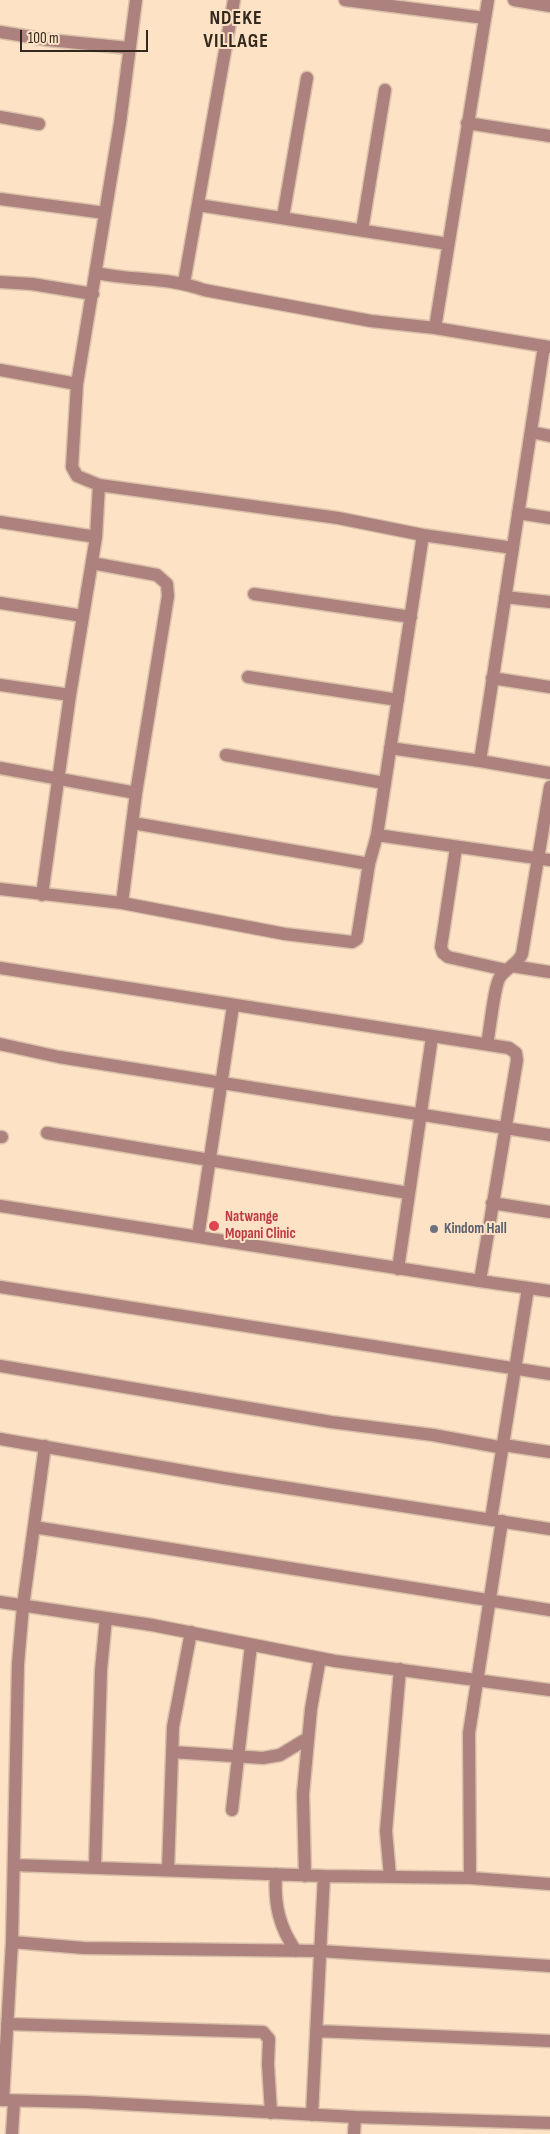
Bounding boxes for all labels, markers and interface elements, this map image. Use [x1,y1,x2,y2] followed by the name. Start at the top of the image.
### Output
[202,7,270,54] district label: NDEKE VILLAGE
[22,20,150,52] scale bar
[28,29,59,48] text: 100 m
[225,1208,296,1243] place label: Natwange Mopani Clinic
[207,1219,221,1233] marker: Natwange Mopani Clinic
[444,1220,507,1238] place label: Kindom Hall
[428,1223,440,1235] marker: Kindom Hall

